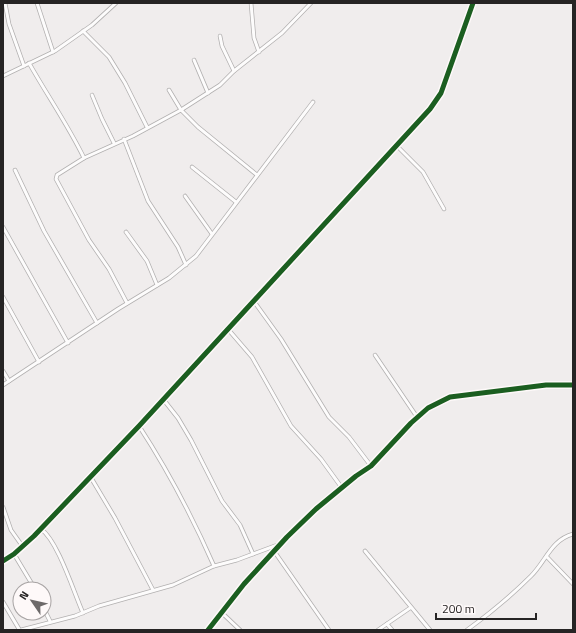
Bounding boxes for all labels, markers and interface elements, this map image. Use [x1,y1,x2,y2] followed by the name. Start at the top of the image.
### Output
[12,581,52,621] north arrow
[15,588,32,603] text: N
[436,595,536,621] scale bar
[442,599,475,618] text: 200 m

